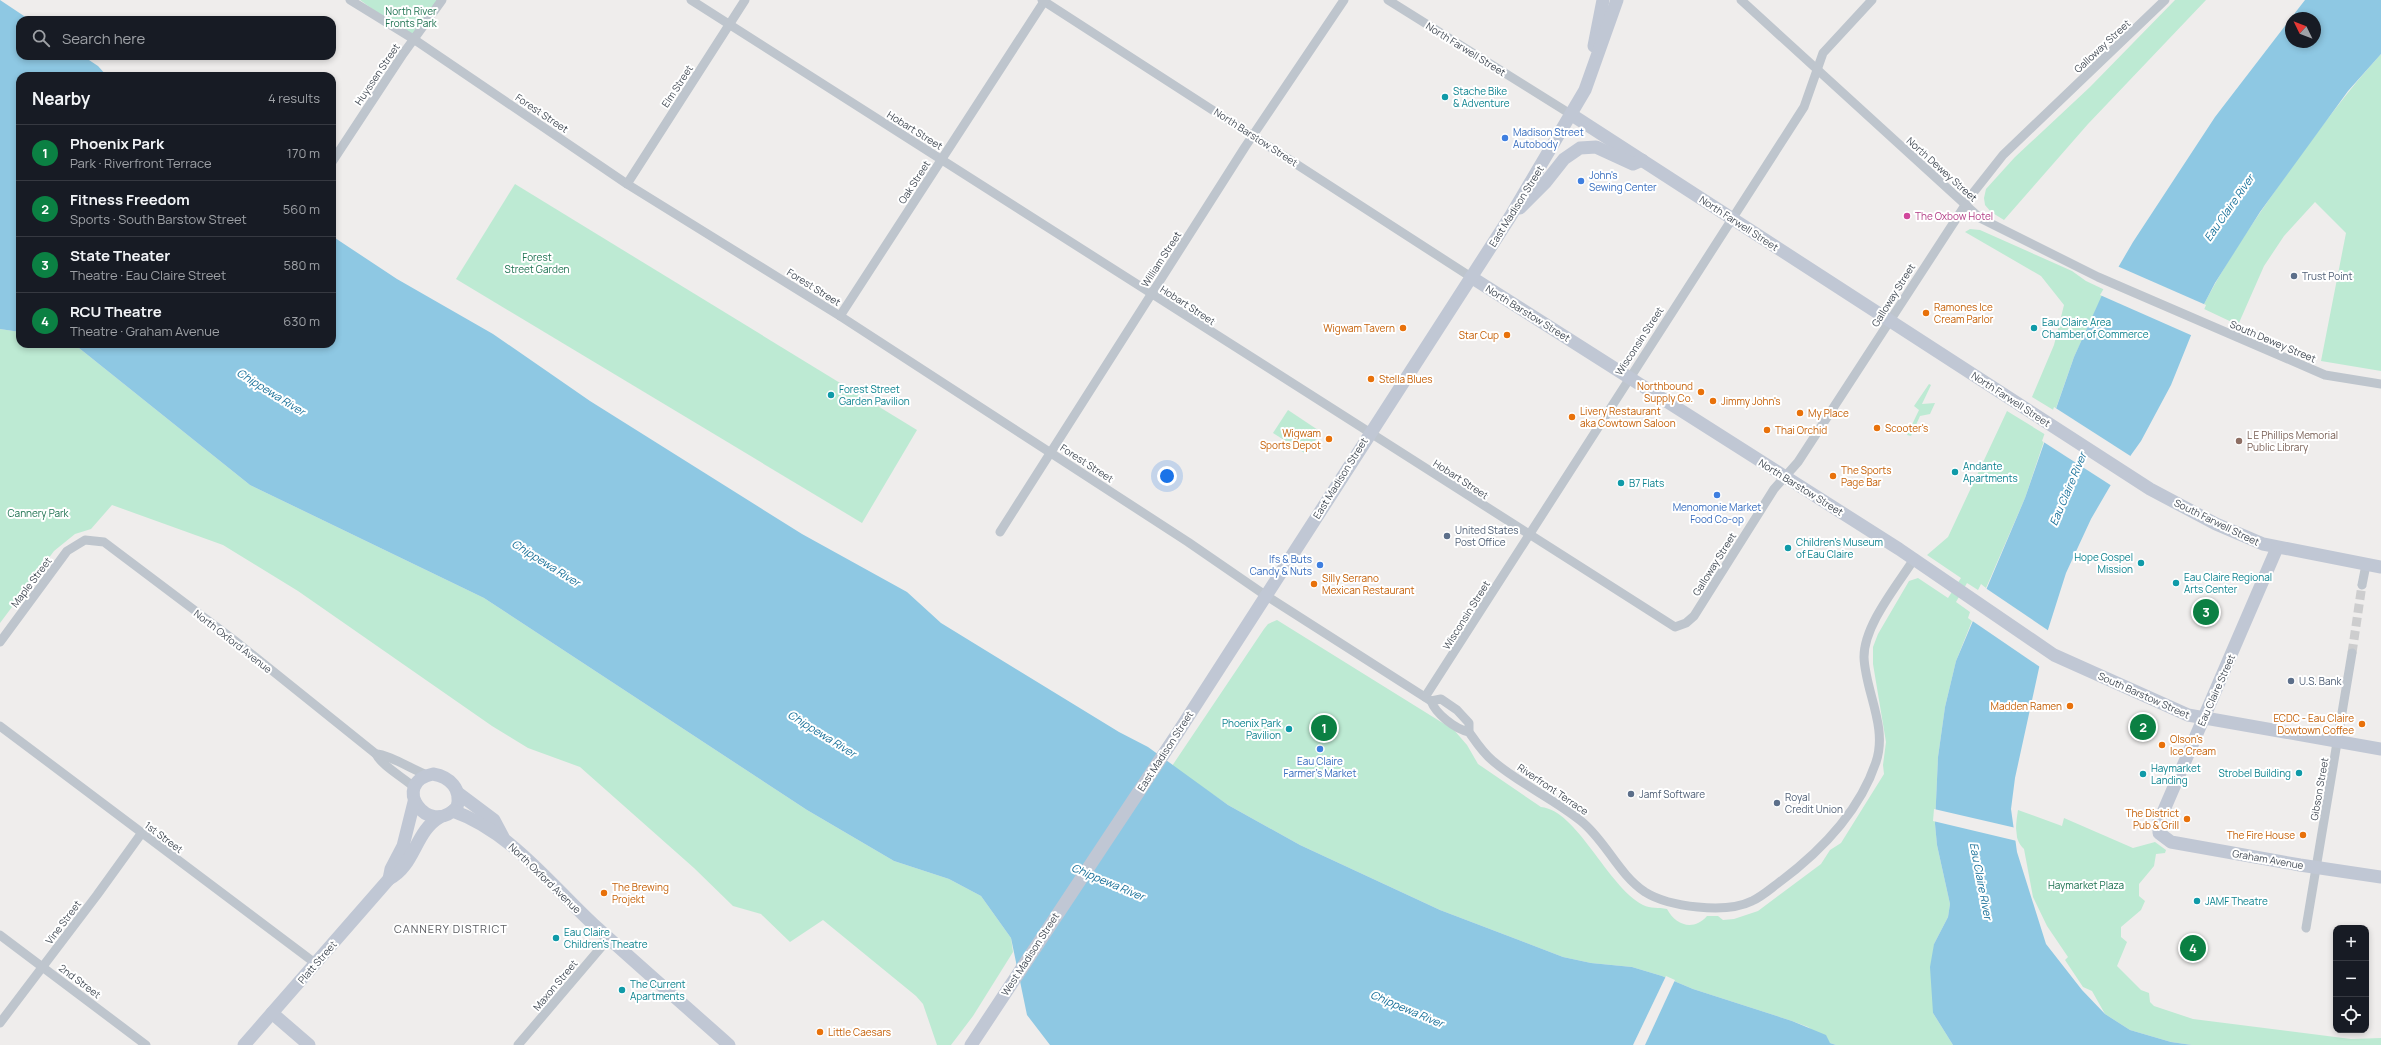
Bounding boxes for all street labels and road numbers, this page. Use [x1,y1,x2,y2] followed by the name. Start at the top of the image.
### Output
[2071,16,2133,76] street label: Galloway Street
[1423,19,1509,79] street label: North Farwell Street
[351,40,403,108] street label: Huyssen Street
[658,62,696,110] street label: Elm Street
[513,90,571,136] street label: Forest Street
[1211,105,1301,169] street label: North Barstow Street
[884,107,946,153] street label: Hobart Street
[1904,134,1980,204] street label: North Dewey Street
[895,158,933,206] street label: Oak Street
[1485,163,1547,249] street label: East Madison Street
[1697,192,1781,254] street label: North Farwell Street
[1138,228,1184,290] street label: William Street
[1868,261,1918,329] street label: Galloway Street
[785,265,843,309] street label: Forest Street
[1483,281,1573,345] street label: North Barstow Street
[1158,282,1218,328] street label: Hobart Street
[1612,304,1666,378] street label: Wisconsin Street
[2228,317,2318,365] street label: South Dewey Street
[1969,368,2053,430] street label: North Farwell Street
[1309,435,1371,521] street label: East Madison Street
[1058,441,1116,485] street label: Forest Street
[1756,455,1846,519] street label: North Barstow Street
[1431,456,1491,502] street label: Hobart Street
[2172,495,2262,549] street label: South Farwell Street
[1689,530,1739,598] street label: Galloway Street
[8,554,54,610] street label: Maple Street
[1439,578,1493,652] street label: Wisconsin Street
[191,606,275,676] street label: North Oxford Avenue
[2194,652,2238,728] street label: Eau Claire Street
[2096,668,2192,722] street label: South Barstow Street
[1134,708,1196,794] street label: East Madison Street
[2307,756,2331,822] street label: Gibson Street
[1515,760,1591,818] street label: Riverfront Terrace
[142,818,186,856] street label: 1st Street
[506,840,584,916] street label: North Oxford Avenue
[2231,846,2305,872] street label: Graham Avenue
[42,897,84,947] street label: Vine Street
[998,910,1062,998] street label: West Madison Street
[294,938,340,986] street label: Platt Street
[530,957,580,1013] street label: Maxon Street
[56,961,104,1001] street label: 2nd Street

